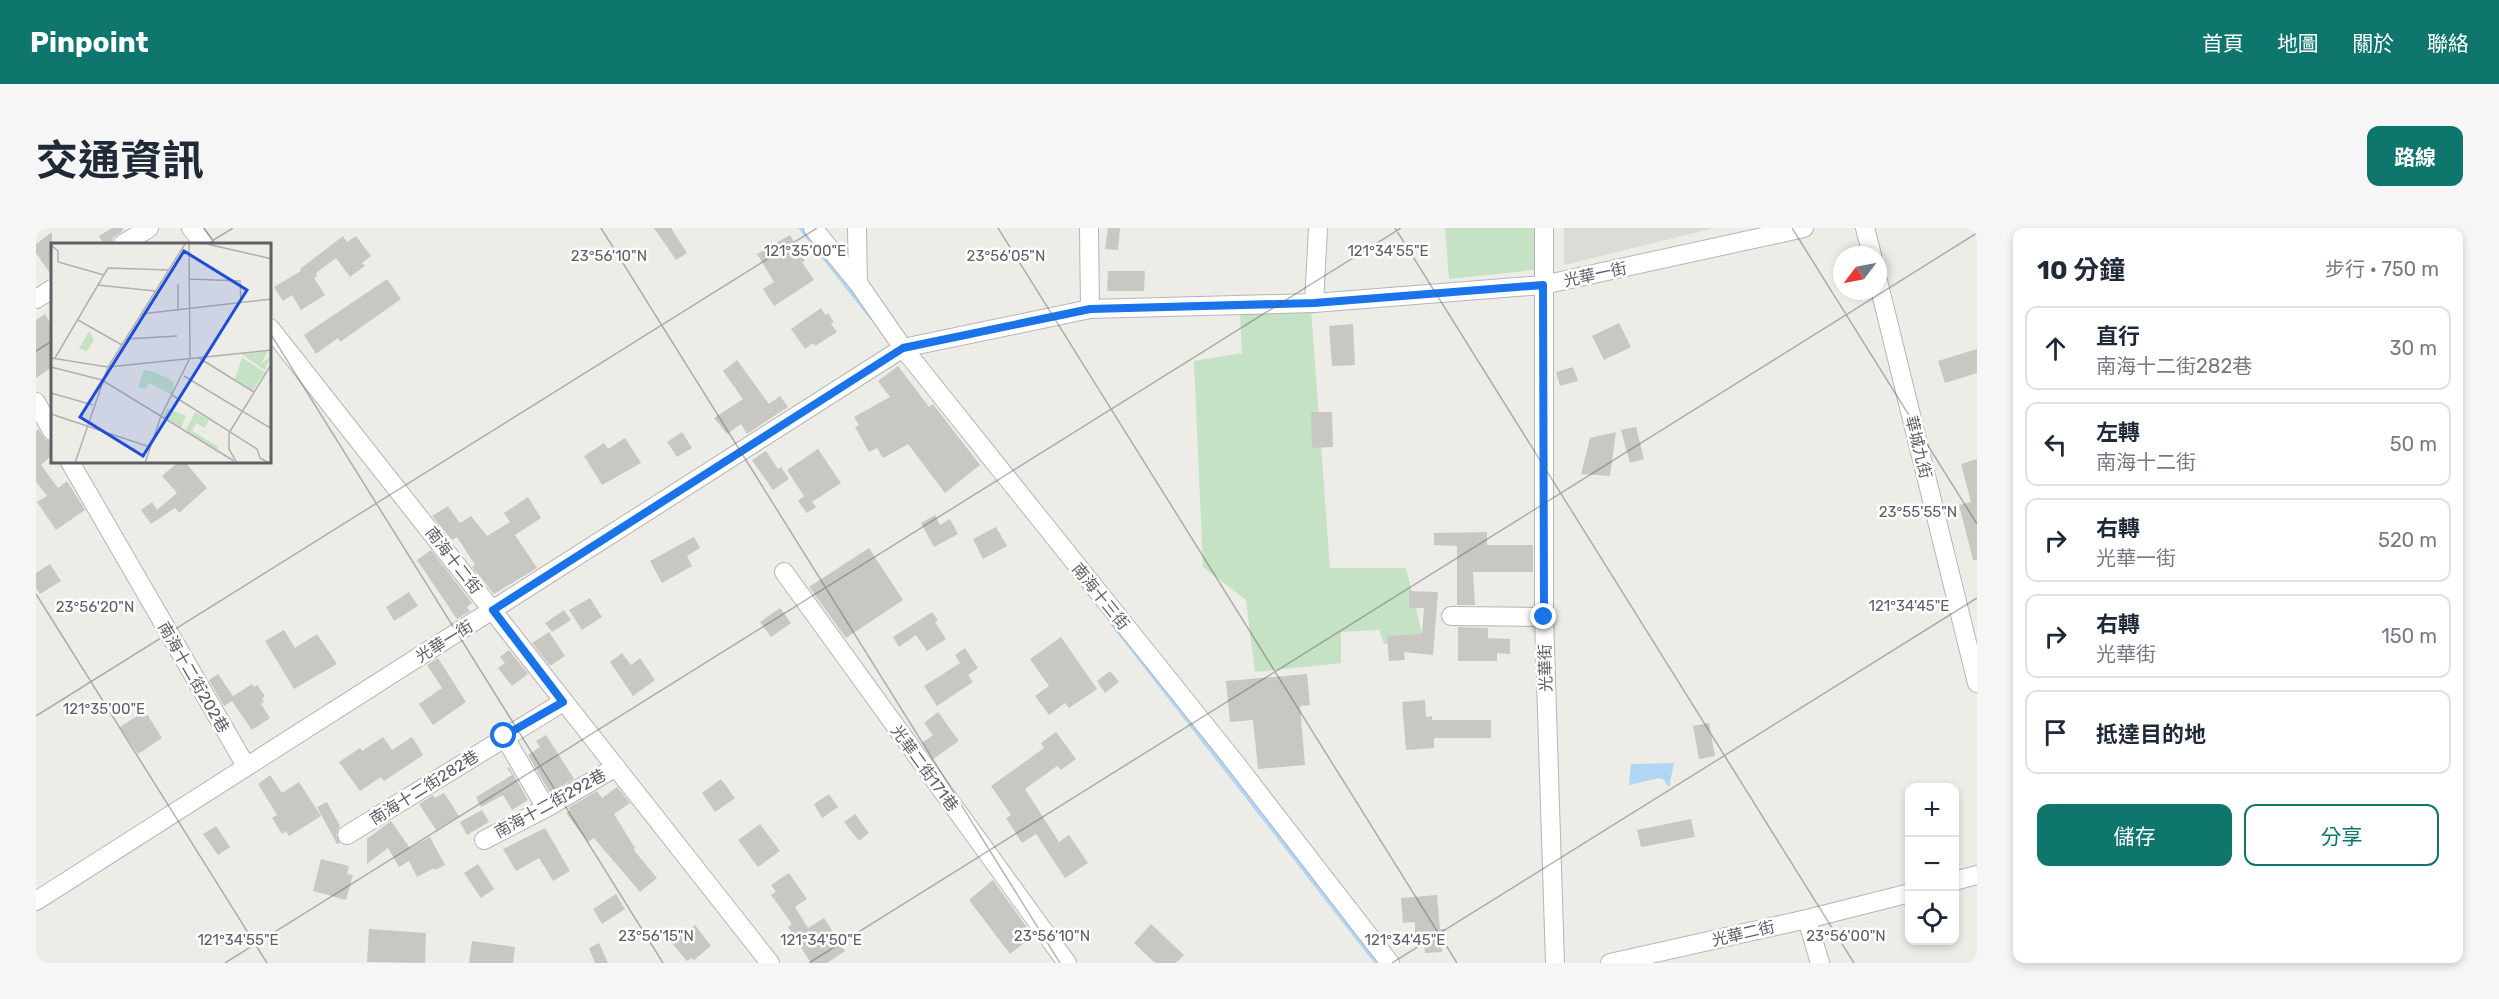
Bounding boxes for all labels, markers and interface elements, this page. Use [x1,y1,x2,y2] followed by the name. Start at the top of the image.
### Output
[30,26,149,59] text: Pinpoint
[2202,31,2244,56] text: 首頁
[2277,31,2319,56] text: 地圖
[2352,31,2394,56] text: 關於
[2427,31,2469,56] text: 聯絡
[2367,126,2463,186] button: 路線
[36,136,204,186] text: 交通資訊
[764,242,846,260] text: 121°35'00"E
[1347,242,1429,260] text: 121°34'55"E
[51,243,272,464] inset map
[1833,246,1887,300] north arrow
[571,247,647,265] text: 23°56'10"N
[967,247,1045,265] text: 23°56'05"N
[2037,255,2125,286] text: 10 分鐘
[2325,257,2439,281] text: 步行 · 750 m
[1562,259,1628,290] street label: 光華一街
[2096,323,2140,350] text: 直行
[2039,332,2072,365] icon: ahead
[2390,336,2437,360] text: 30 m
[2096,354,2252,378] text: 南海十二街282巷
[1902,414,1935,480] street label: 華城九街
[2096,419,2140,446] text: 左轉
[2039,428,2072,461] icon: left
[2390,432,2437,456] text: 50 m
[2096,450,2196,474] text: 南海十二街
[1879,503,1957,521] text: 23°55'55"N
[2096,515,2140,542] text: 右轉
[421,523,486,598] street label: 南海十二街
[2039,524,2072,557] icon: right
[2378,528,2437,552] text: 520 m
[2096,546,2176,570] text: 光華一街
[1068,559,1133,633] street label: 南海十三街
[1869,597,1949,615] text: 121°34'45"E
[56,598,134,616] text: 23°56'20"N
[1530,603,1556,629] route end
[2096,611,2140,638] text: 右轉
[412,616,476,666] street label: 光華一街
[154,618,233,736] street label: 南海十二街202巷
[2039,620,2072,653] icon: right
[2381,624,2437,648] text: 150 m
[2096,642,2156,666] text: 光華街
[1535,644,1556,692] street label: 光華街
[63,700,145,718] text: 121°35'00"E
[2039,716,2072,749] icon: arrive
[887,721,962,815] street label: 光華二街171巷
[2096,721,2206,748] text: 抵達目的地
[490,722,516,748] route start
[366,746,482,829] street label: 南海十二街282巷
[491,765,609,842] street label: 南海十二街292巷
[1905,783,1959,945] map controls
[1905,783,1959,837] button: +
[2037,804,2232,866] button: 儲存
[2244,804,2439,866] button: 分享
[1905,837,1959,891] button: −
[1905,891,1959,945] button: locate
[1710,917,1776,950] street label: 光華二街
[618,927,694,945] text: 23°56'15"N
[1014,927,1090,945] text: 23°56'10"N
[1806,927,1886,945] text: 23°56'00"N
[197,931,279,949] text: 121°34'55"E
[780,931,862,949] text: 121°34'50"E
[1365,931,1445,949] text: 121°34'45"E

